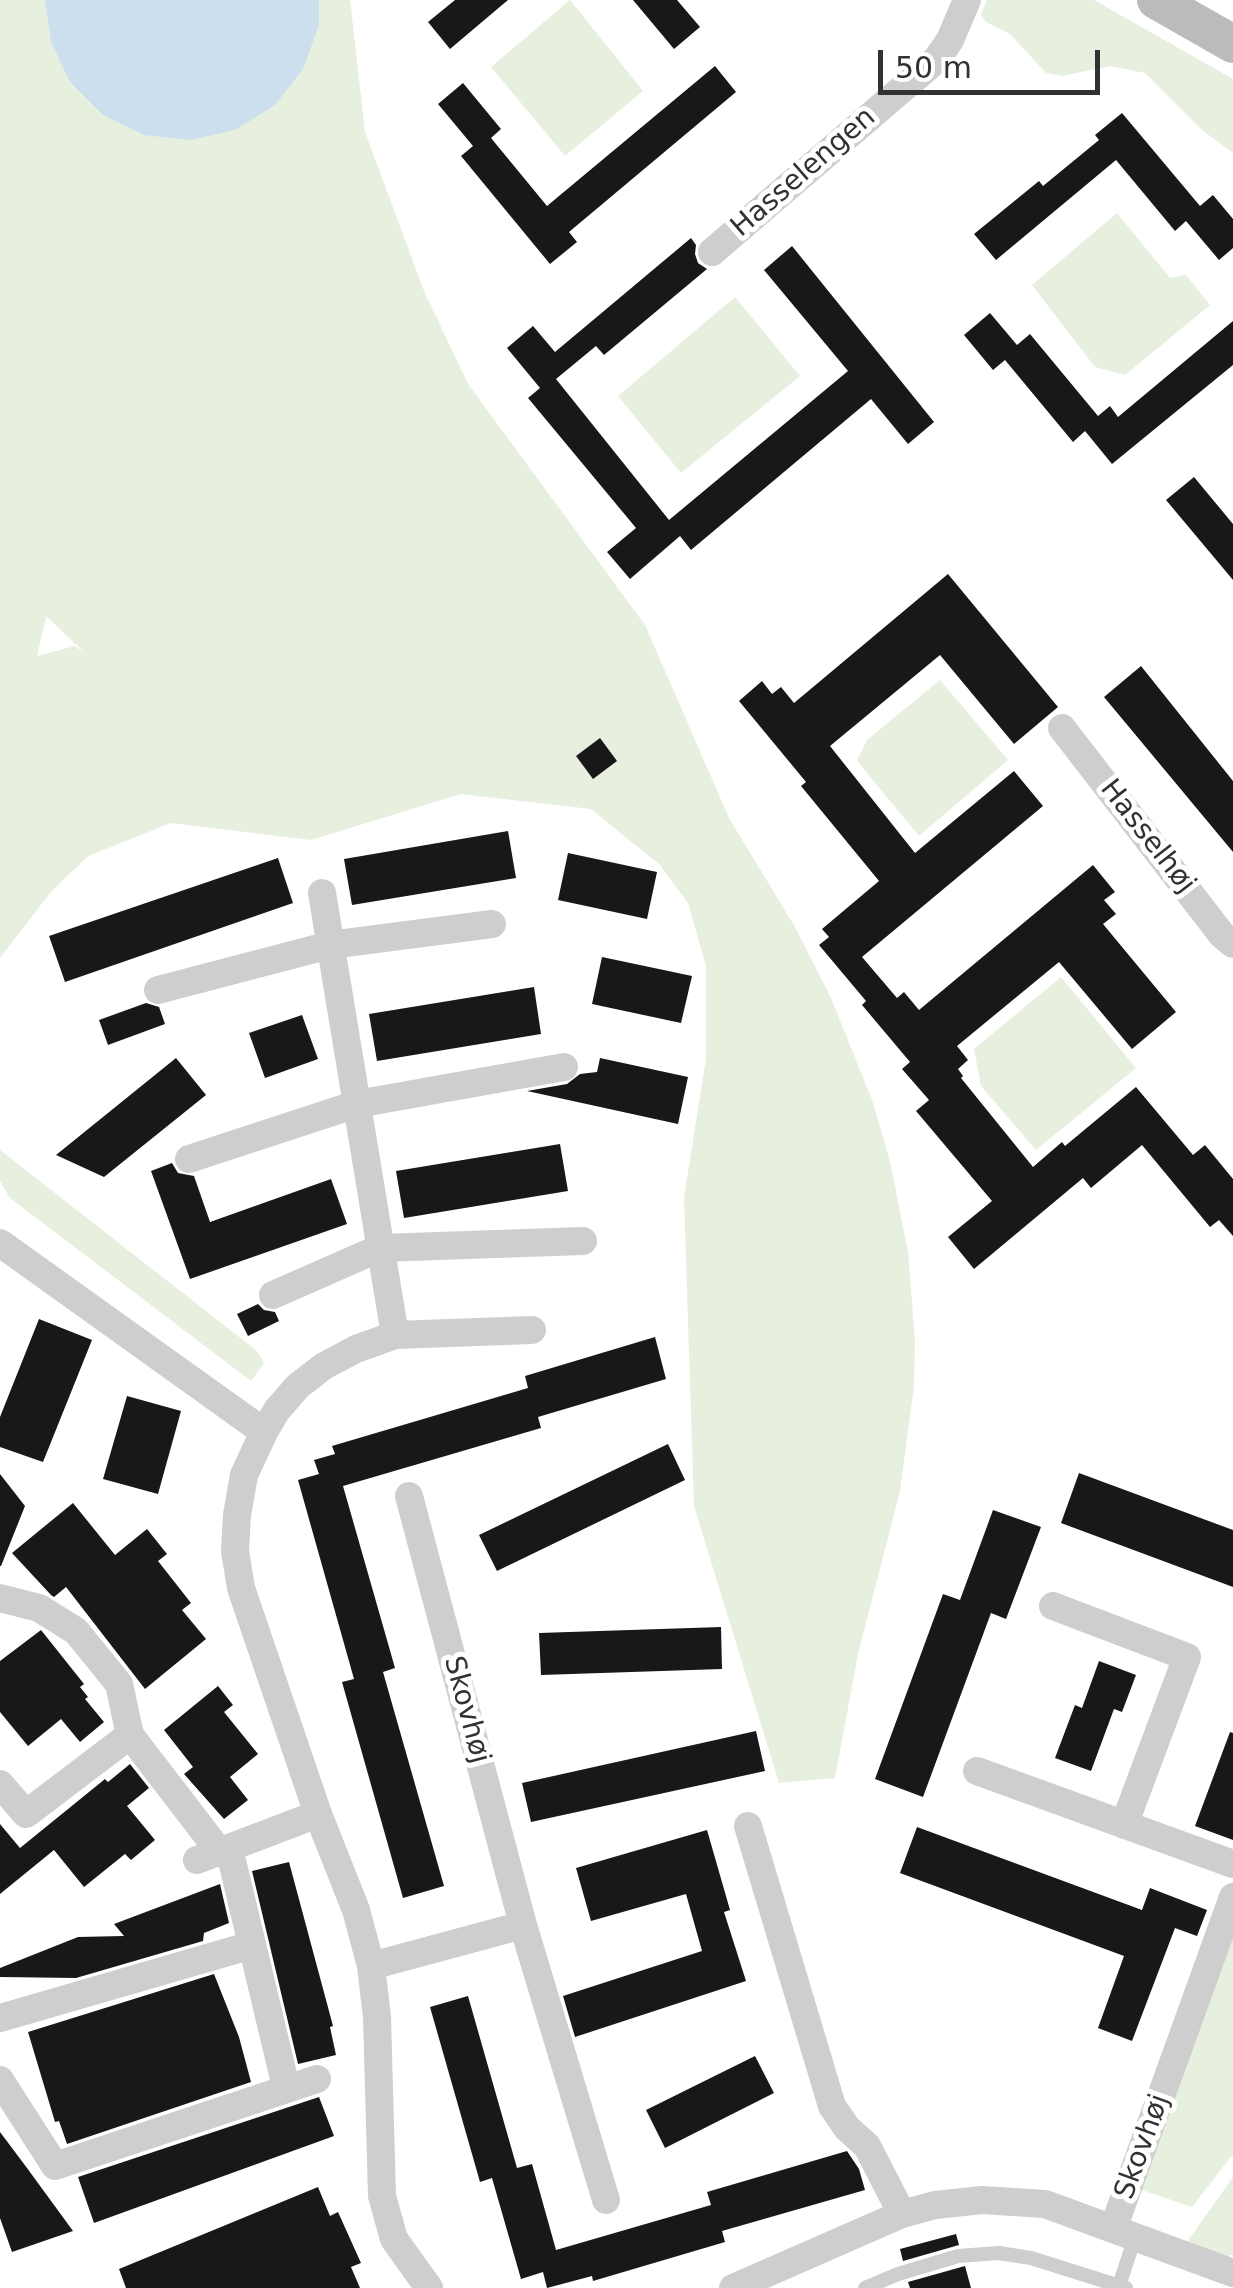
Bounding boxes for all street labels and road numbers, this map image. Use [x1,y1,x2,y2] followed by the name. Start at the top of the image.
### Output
[725,101,883,245] street label: Hasselengen
[1092,773,1202,901] street label: Hasselhøj
[436,1653,496,1767] street label: Skovhøj
[1109,2090,1177,2204] street label: Skovhøj

